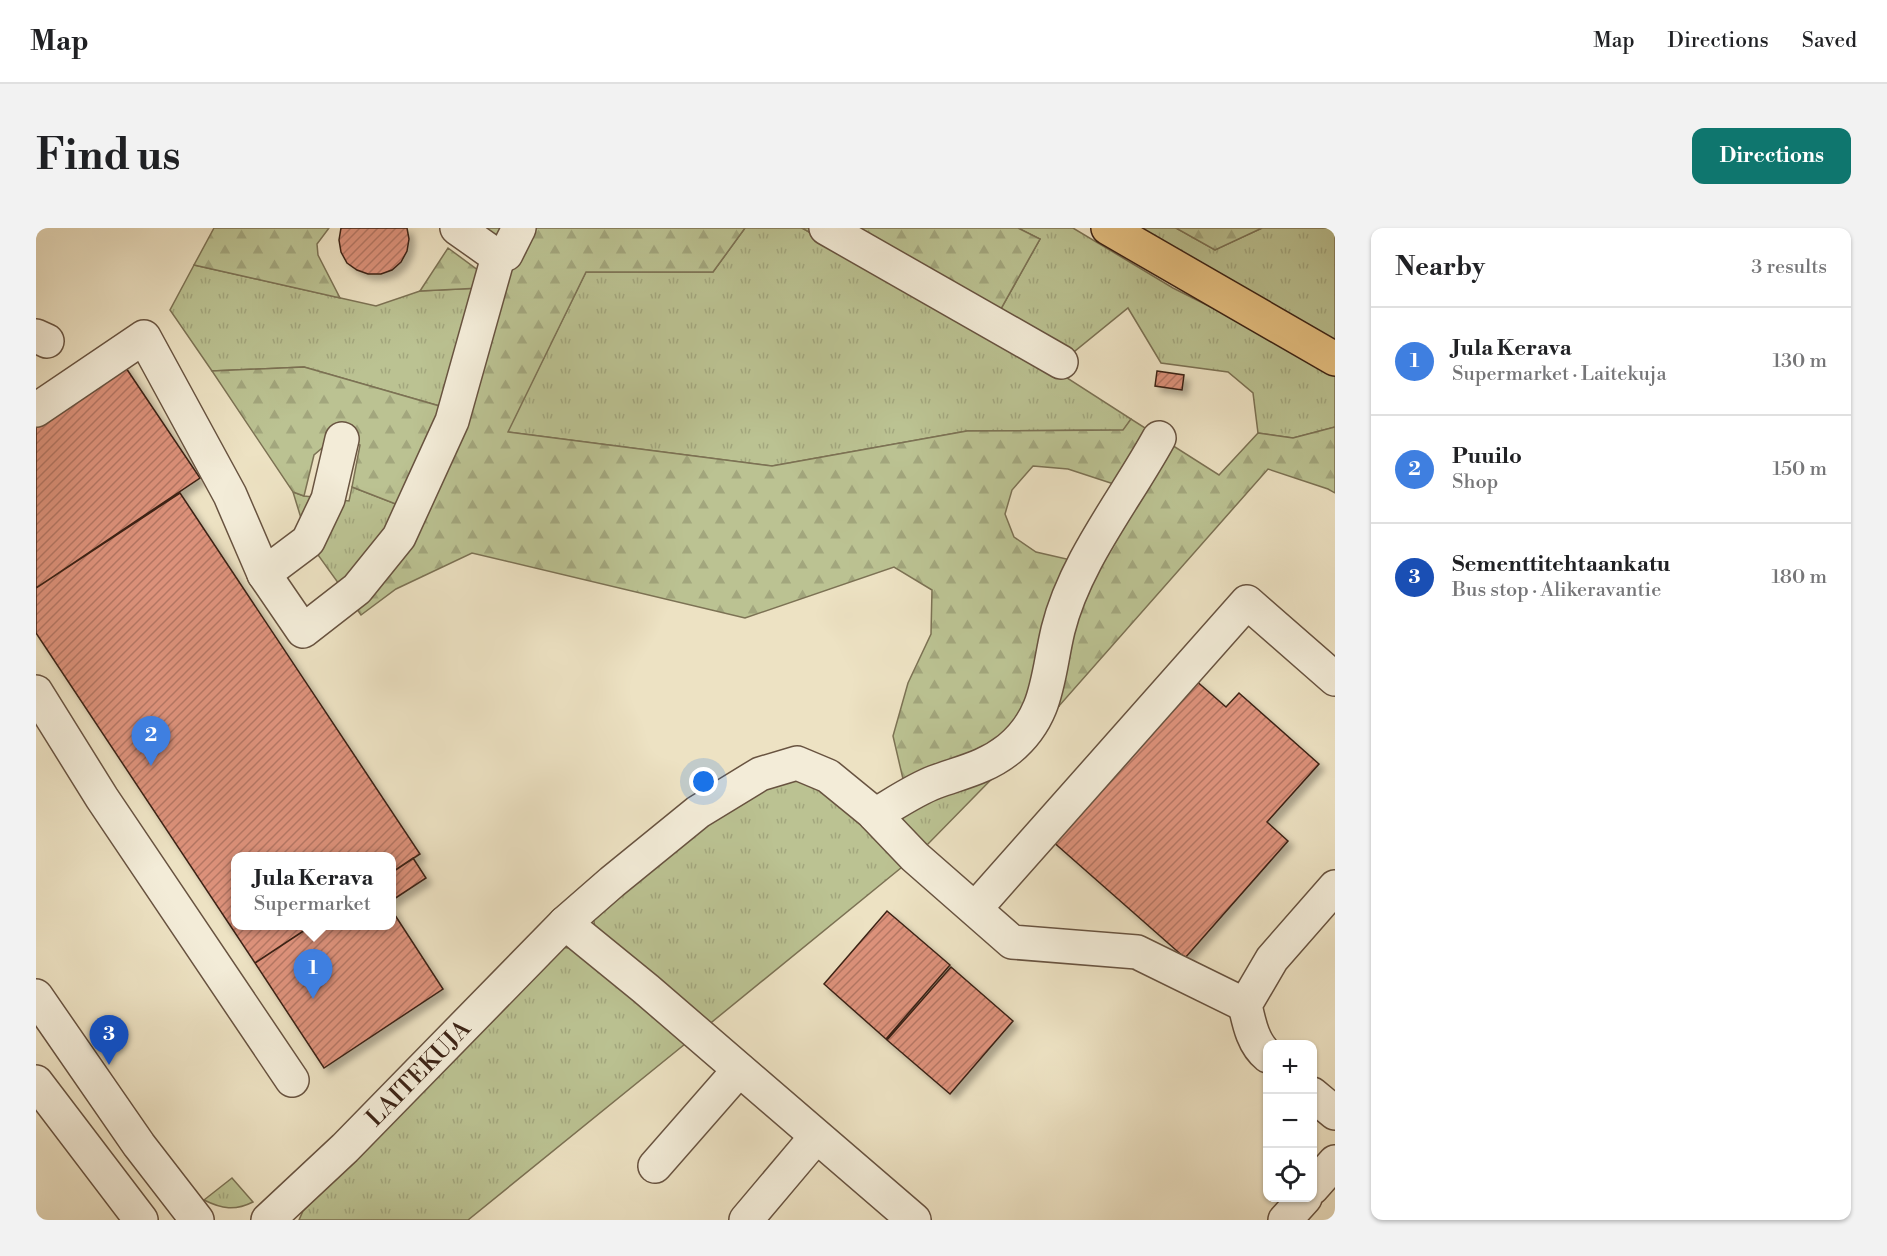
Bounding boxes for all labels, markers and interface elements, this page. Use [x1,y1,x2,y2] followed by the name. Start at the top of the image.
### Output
[30,24,89,59] text: Map
[1593,28,1635,54] text: Map
[1668,28,1769,54] text: Directions
[1802,28,1857,54] text: Saved
[1692,128,1851,184] button: Directions
[36,130,180,183] text: Find us
[1395,251,1485,283] text: Nearby
[1751,255,1827,280] text: 3 results
[1452,335,1572,362] text: Jula Kerava
[1410,349,1419,374] text: 1
[1772,349,1827,374] text: 130 m
[1452,362,1667,387] text: Supermarket · Laitekuja
[1452,443,1522,470] text: Puuilo
[1408,457,1421,482] text: 2
[1772,457,1827,482] text: 150 m
[1452,470,1498,495] text: Shop
[1452,551,1670,578] text: Sementtitehtaankatu
[1408,565,1421,590] text: 3
[1772,565,1827,590] text: 180 m
[1452,578,1661,603] text: Bus stop · Alikeravantie
[132,716,170,766] pin: 2
[689,767,718,796] your location
[231,852,396,930] popup
[254,865,373,892] text: Jula Kerava
[254,892,371,917] text: Supermarket
[294,950,332,999] pin: 1
[360,1014,478,1133] street label: LAITEKUJA
[90,1016,128,1065] pin: 3
[1263,1040,1317,1202] map controls
[1263,1040,1317,1094] button: +
[1263,1094,1317,1148] button: −
[1263,1148,1317,1202] button: locate

